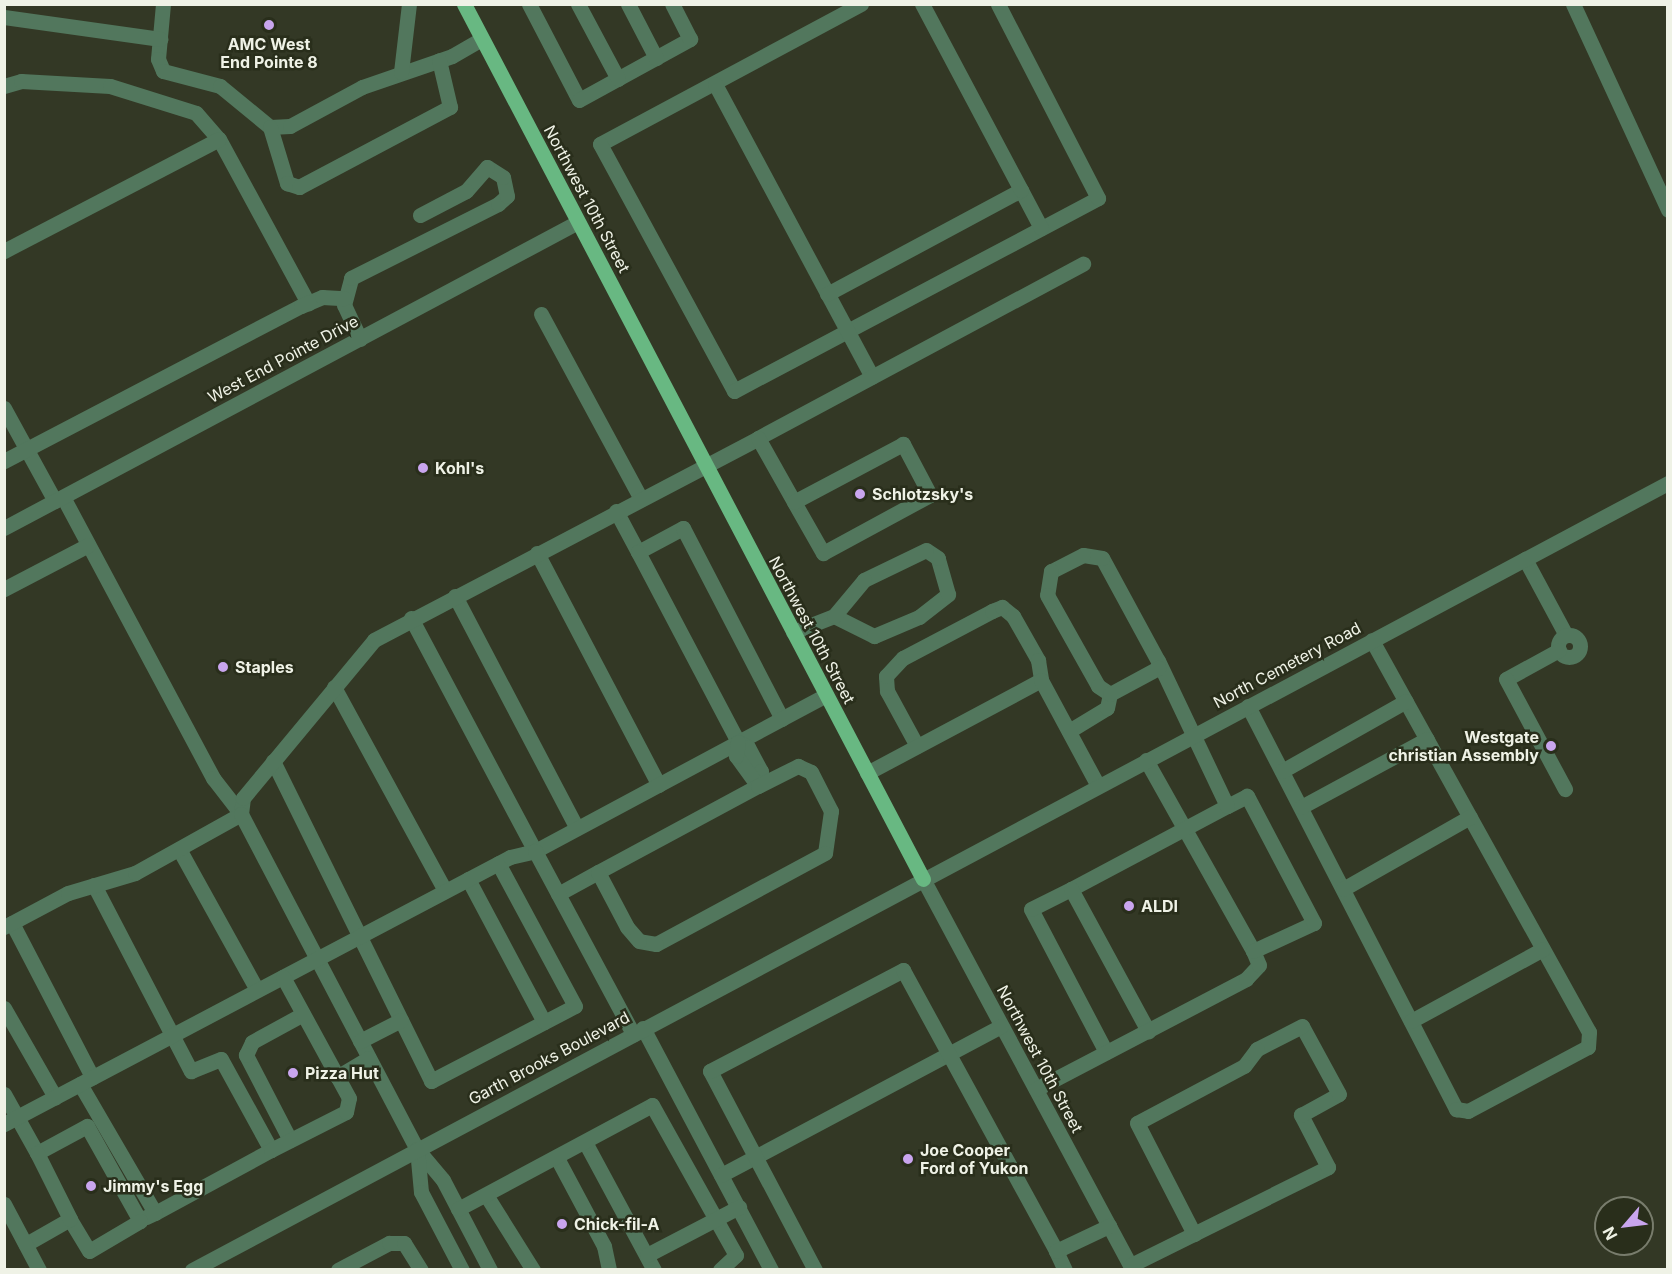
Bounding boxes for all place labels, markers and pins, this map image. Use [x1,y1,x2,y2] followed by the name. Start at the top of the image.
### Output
[262,18,276,32] marker: AMC West End Pointe 8
[220,34,318,72] place label: AMC West End Pointe 8
[435,458,484,478] place label: Kohl's
[416,461,430,475] marker: Kohl's
[872,484,973,504] place label: Schlotzsky's
[853,487,867,501] marker: Schlotzsky's
[235,657,294,677] place label: Staples
[216,660,230,674] marker: Staples
[1388,727,1539,765] place label: Westgate christian Assembly
[1544,739,1558,753] marker: Westgate christian Assembly
[1141,896,1178,916] place label: ALDI
[1122,899,1136,913] marker: ALDI
[305,1063,379,1083] place label: Pizza Hut
[286,1066,300,1080] marker: Pizza Hut
[920,1140,1028,1178] place label: Joe Cooper Ford of Yukon
[901,1152,915,1166] marker: Joe Cooper Ford of Yukon
[103,1176,203,1196] place label: Jimmy's Egg
[84,1179,98,1193] marker: Jimmy's Egg
[574,1214,659,1234] place label: Chick-fil-A
[555,1217,569,1231] marker: Chick-fil-A

